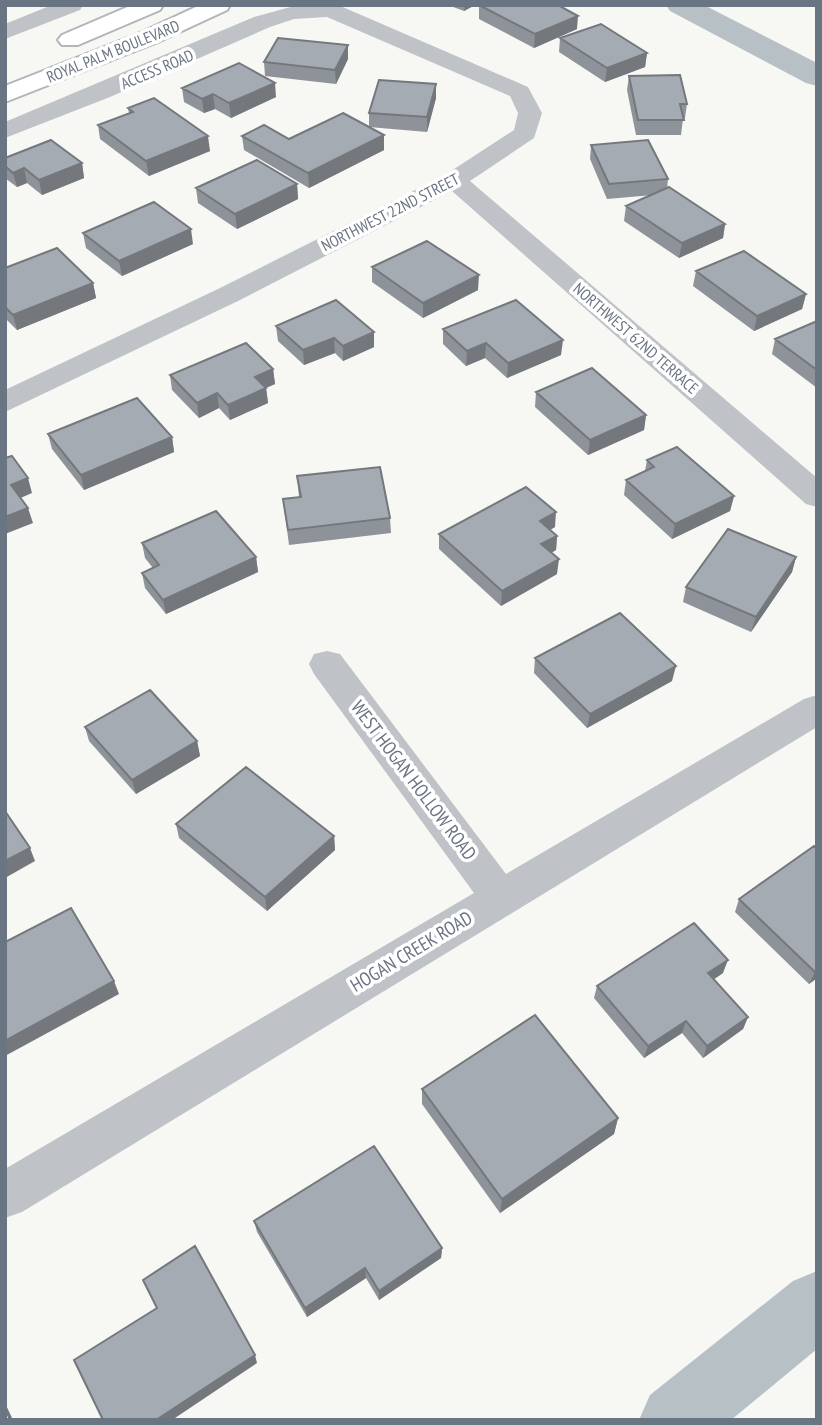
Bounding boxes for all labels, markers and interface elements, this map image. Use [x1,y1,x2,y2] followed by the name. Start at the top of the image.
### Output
[44,15,182,87] street label: ROYAL PALM BOULEVARD
[118,45,196,93] street label: ACCESS ROAD
[318,169,462,255] street label: NORTHWEST 22ND STREET
[569,278,703,398] street label: NORTHWEST 62ND TERRACE
[346,695,482,865] street label: WEST HOGAN HOLLOW ROAD
[346,905,476,997] street label: HOGAN CREEK ROAD

